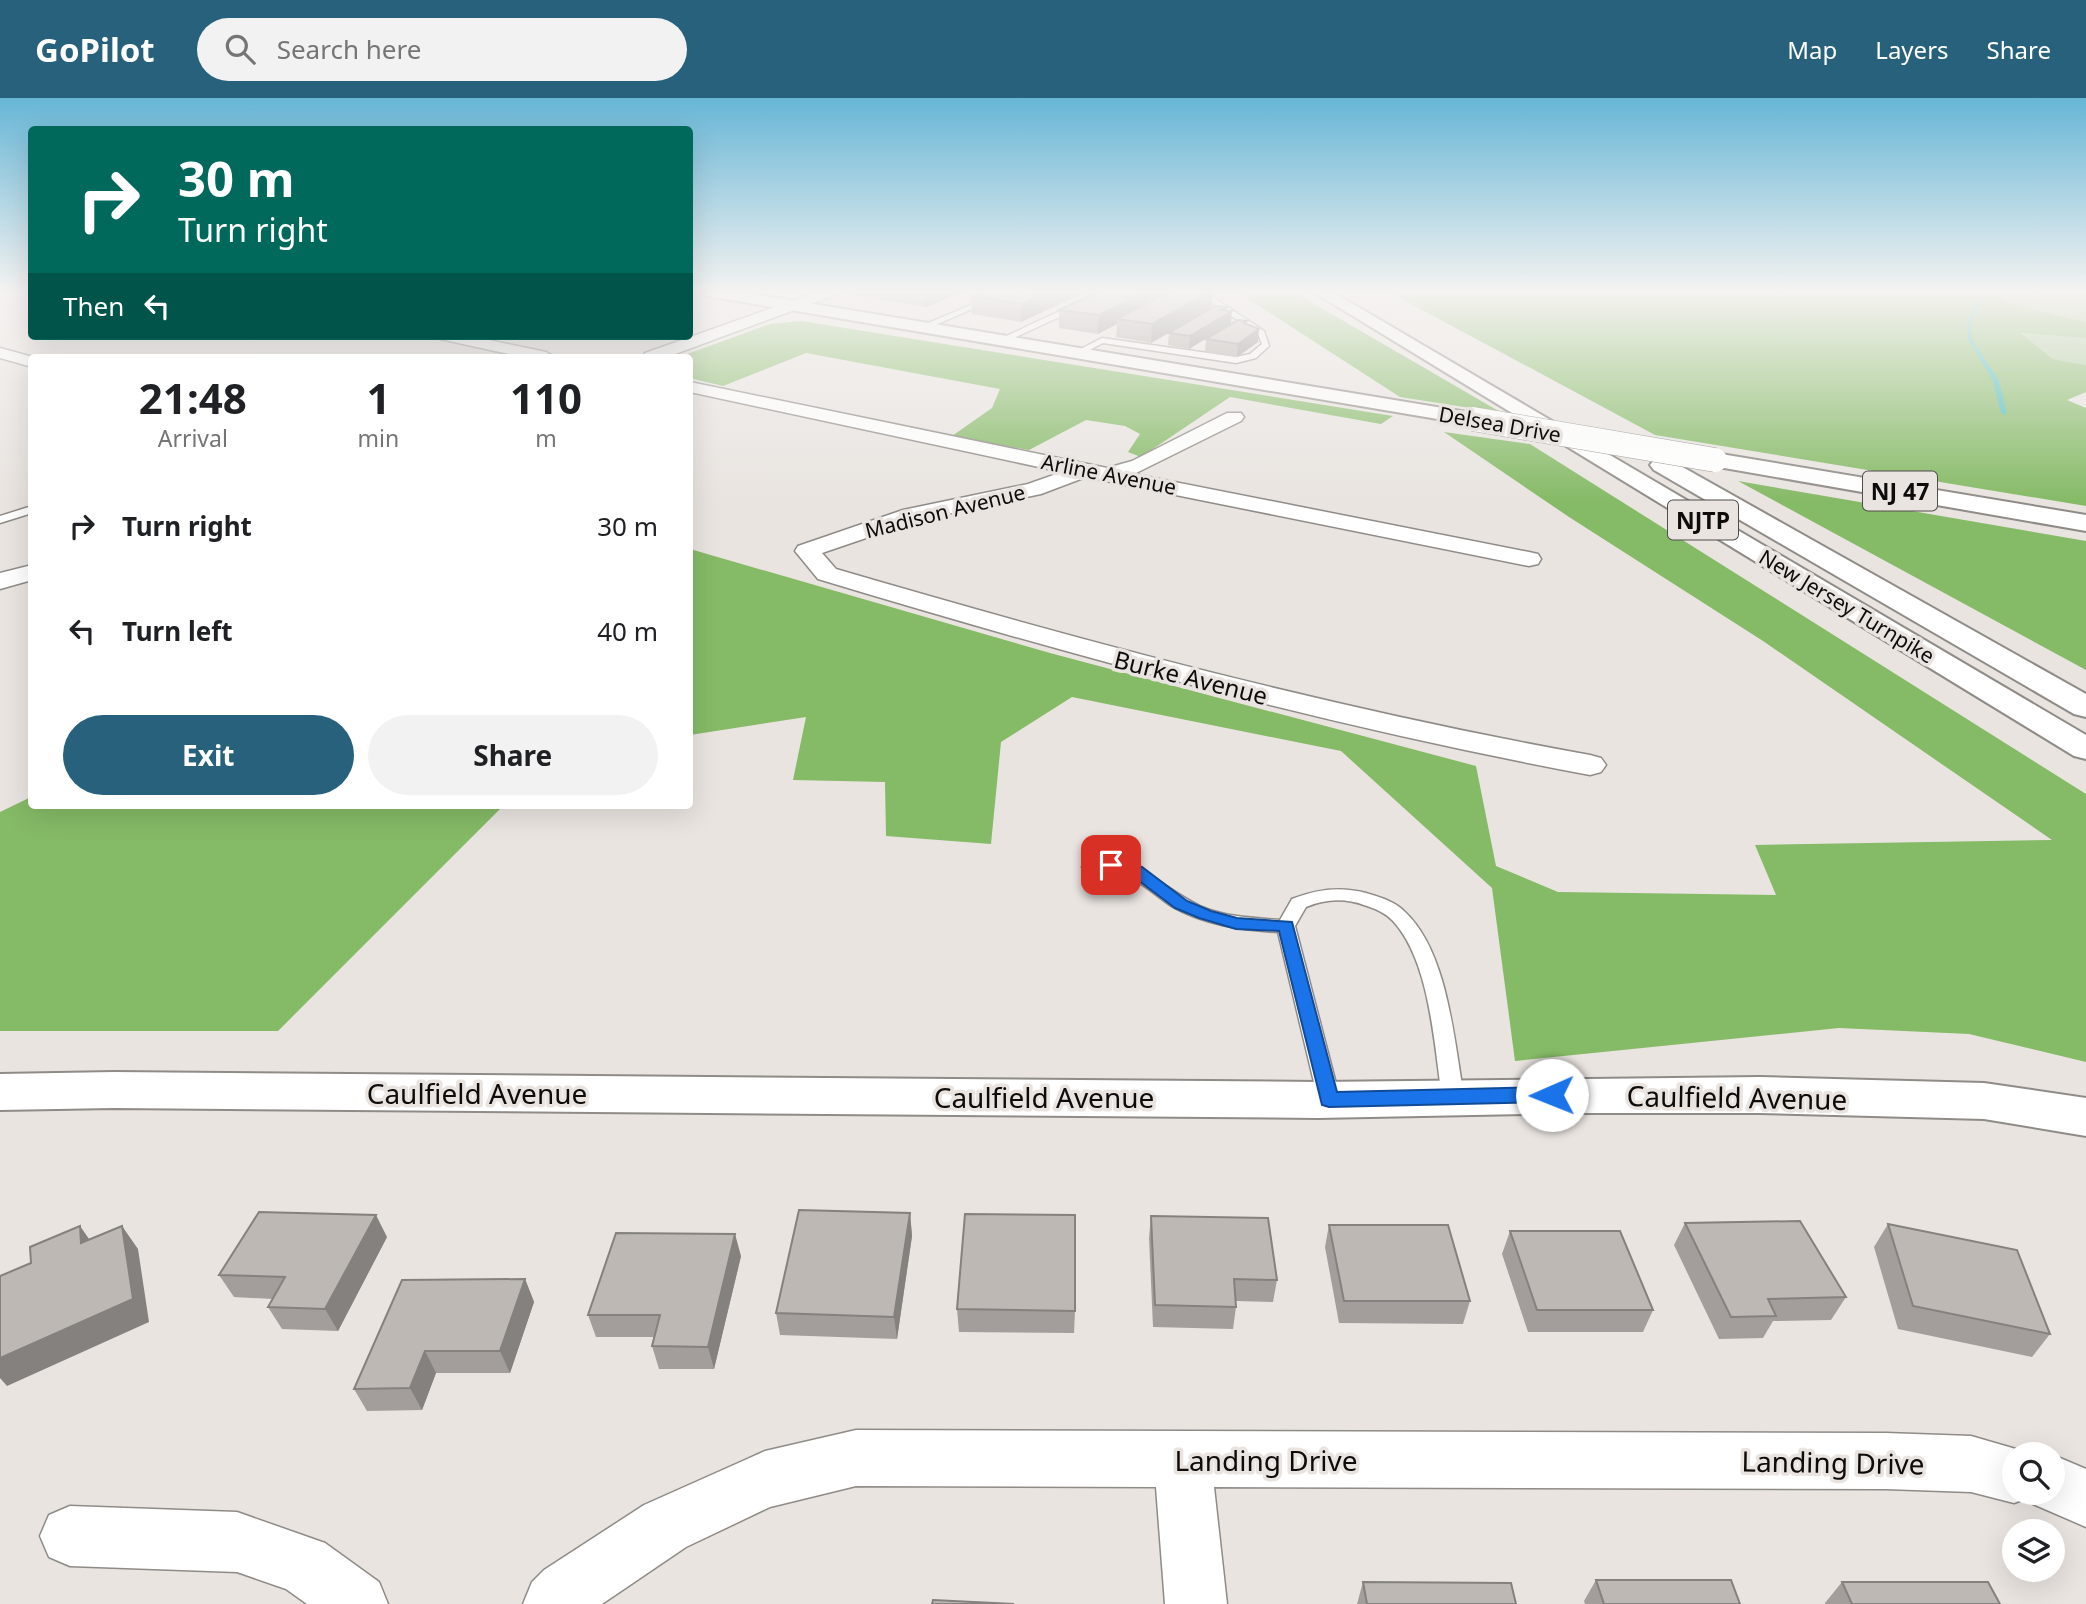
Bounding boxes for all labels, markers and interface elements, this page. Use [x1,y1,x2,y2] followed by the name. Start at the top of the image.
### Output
[197,18,687,81] search box
[35,27,155,72] text: GoPilot
[221,30,259,68] icon: search
[277,31,421,67] text: Search here
[1787,33,1837,66] text: Map
[1875,33,1949,66] text: Layers
[1987,33,2051,66] text: Share
[178,145,295,211] text: 30 m
[63,154,154,245] icon: right
[178,208,328,251] text: Turn right
[138,287,176,325] icon: left
[63,288,124,324] text: Then
[139,369,247,426] text: 21:48
[366,369,390,426] text: 1
[510,369,582,426] text: 110
[1437,399,1563,449] street label: Delsea Drive
[158,422,228,454] text: Arrival
[358,422,399,454] text: min
[535,422,557,454] text: m
[1039,447,1179,501] street label: Arline Avenue
[1863,472,1937,510] road number: NJ 47
[862,478,1028,544] street label: Madison Avenue
[1668,500,1738,540] road number: NJTP
[63,507,101,545] icon: right
[122,508,252,544] text: Turn right
[597,508,658,544] text: 30 m
[1754,543,1940,669] street label: New Jersey Turnpike
[63,612,101,650] icon: left
[122,613,233,649] text: Turn left
[597,613,658,649] text: 40 m
[1111,642,1271,712] street label: Burke Avenue
[63,715,354,795] button: Exit
[368,715,658,795] button: Share
[1081,835,1141,895] pin
[1092,846,1130,884] icon: arrive
[1515,1058,1589,1132] position arrow
[367,1074,587,1112] street label: Caulfield Avenue
[1626,1076,1848,1118] street label: Caulfield Avenue
[934,1078,1154,1116] street label: Caulfield Avenue
[1174,1441,1358,1479] street label: Landing Drive
[1741,1441,1925,1483] street label: Landing Drive
[2002,1442,2065,1582] map controls
[2002,1442,2065,1505] button: search
[2002,1519,2065,1582] button: layers

